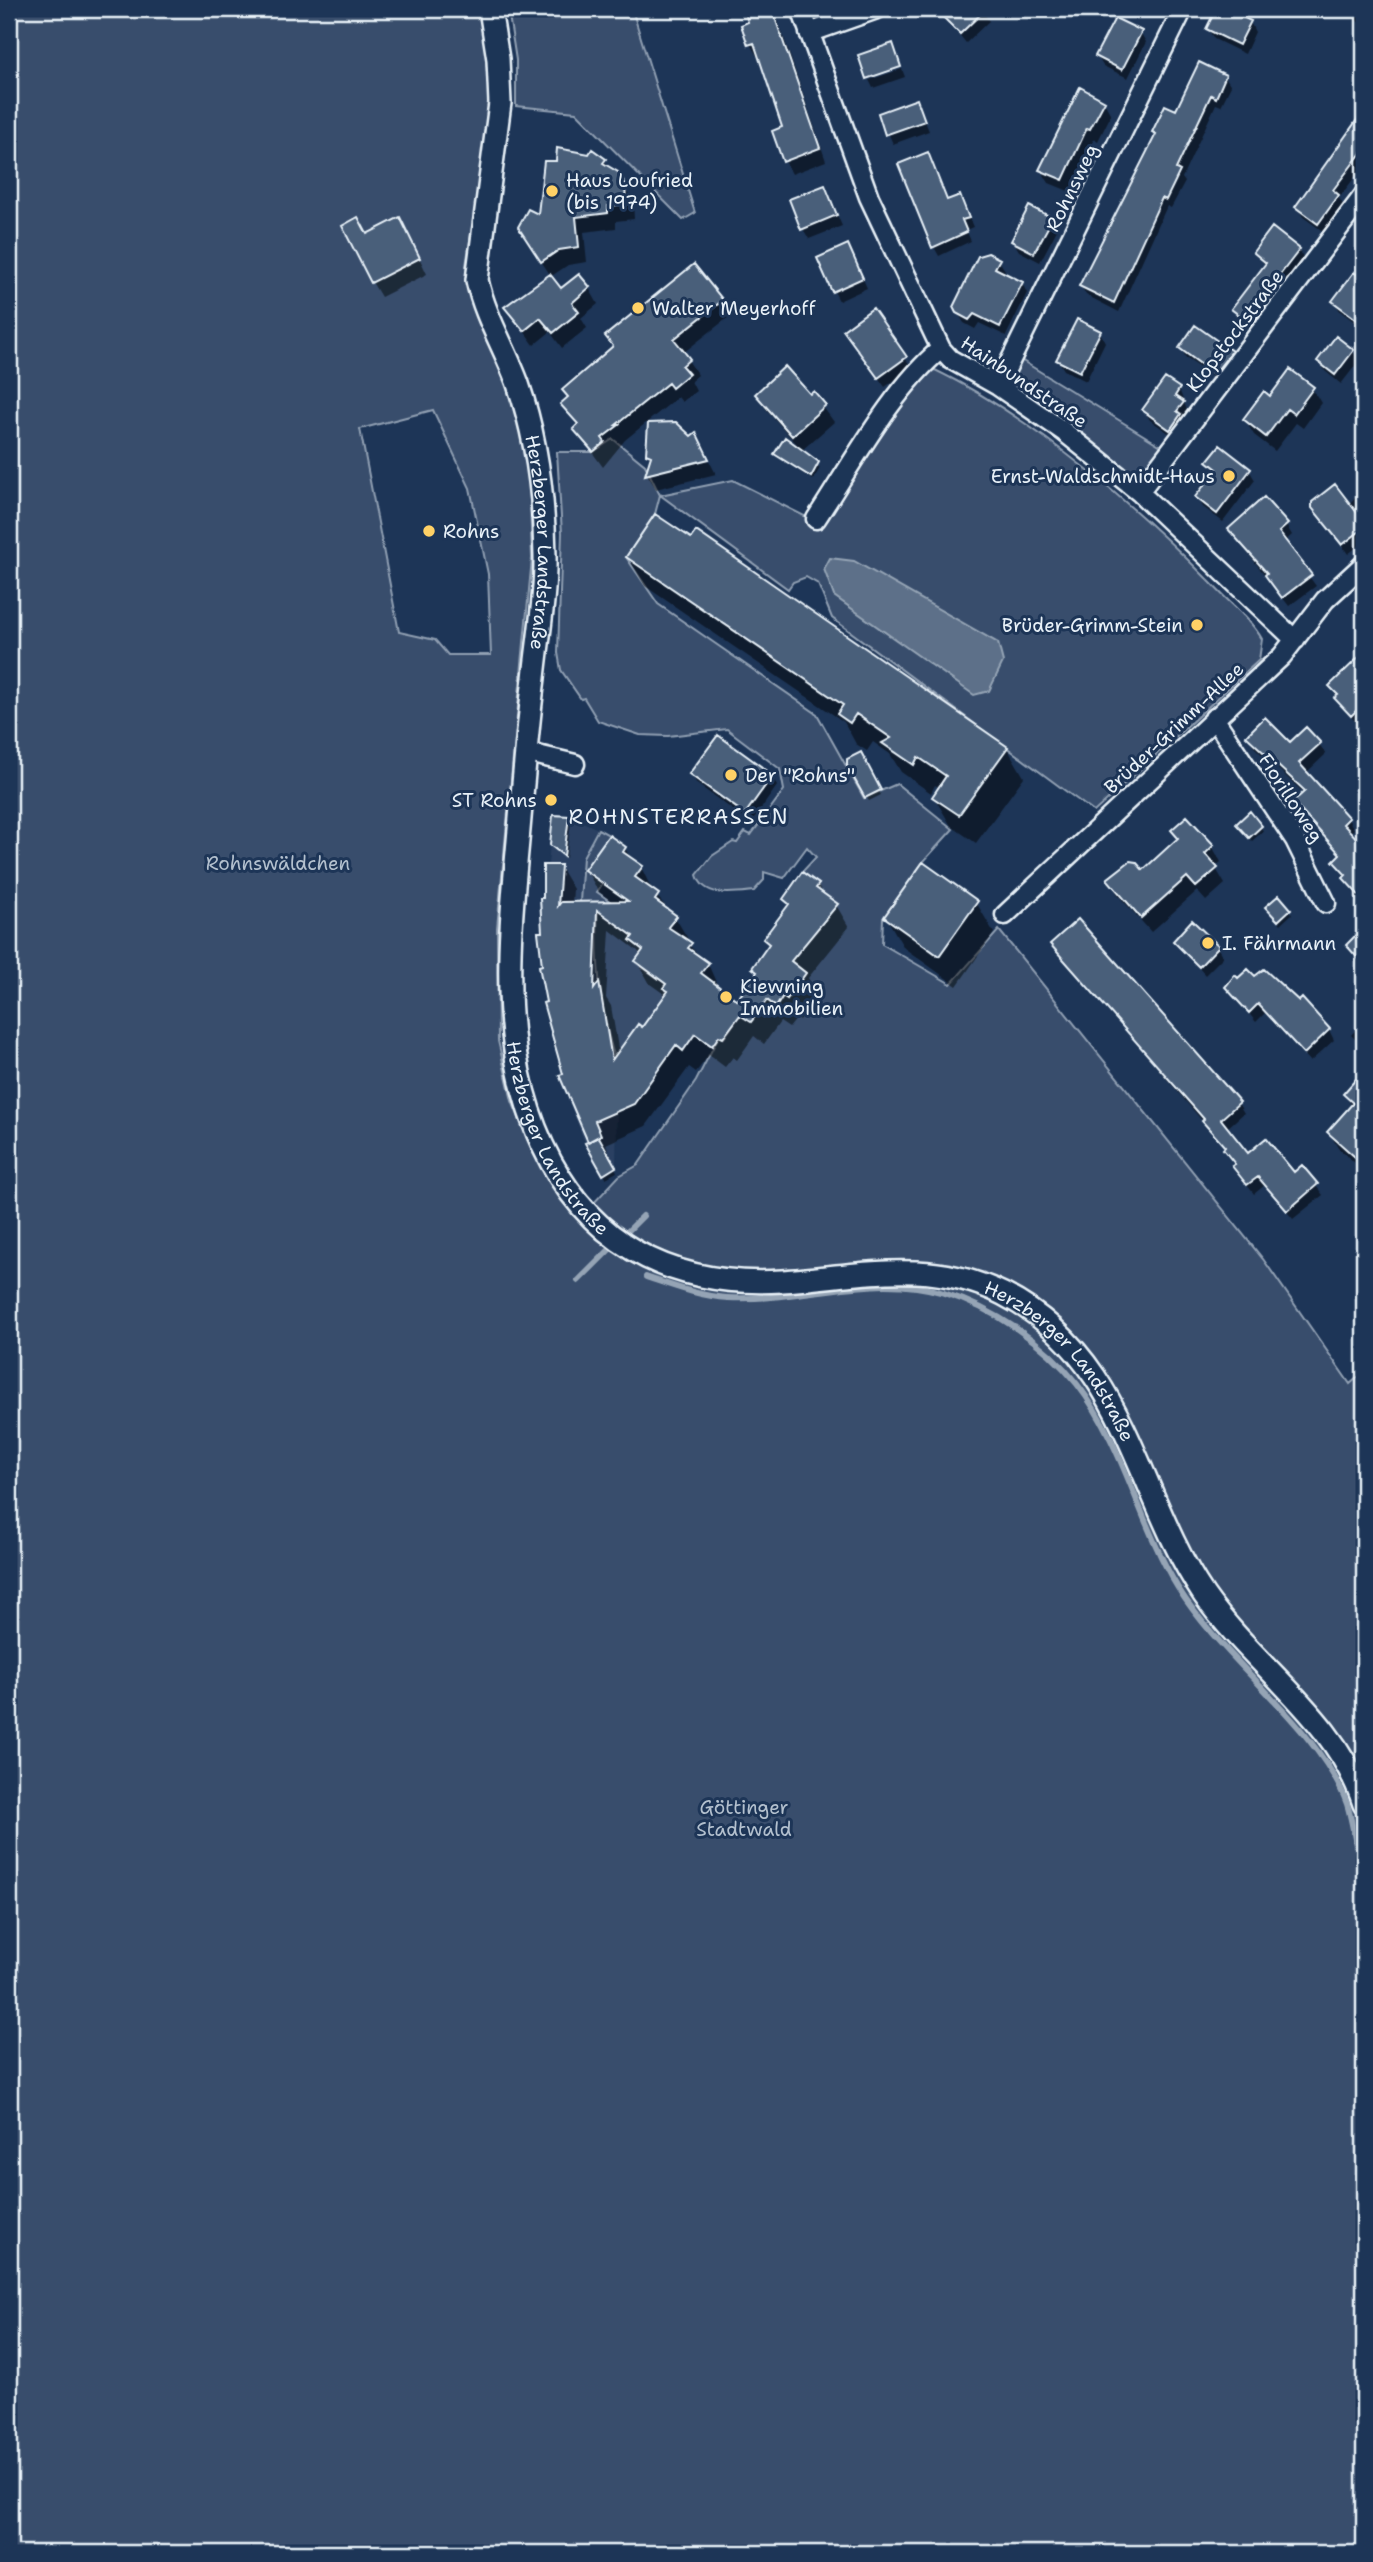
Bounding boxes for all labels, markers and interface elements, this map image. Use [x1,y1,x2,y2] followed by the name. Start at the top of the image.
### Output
[1040,140,1104,236] street label: Rohnsweg
[566,168,693,215] place label: Haus Loufried (bis 1974)
[544,183,560,199] marker: Haus Loufried (bis 1974)
[1181,265,1289,397] street label: Klopstockstraße
[652,296,816,321] place label: Walter Meyerhoff
[630,300,646,316] marker: Walter Meyerhoff
[956,330,1092,434] street label: Hainbundstraße
[520,432,558,652] street label: Herzberger Landstraße
[991,464,1215,489] place label: Ernst-Waldschmidt-Haus
[1221,468,1237,484] marker: Ernst-Waldschmidt-Haus
[443,519,500,544] place label: Rohns
[421,523,437,539] marker: Rohns
[1002,613,1183,638] place label: Brüder-Grimm-Stein
[1189,617,1205,633] marker: Brüder-Grimm-Stein
[1099,657,1249,799] street label: Brüder-Grimm-Allee
[1253,749,1329,847] street label: Fiorilloweg
[745,763,855,788] place label: Der "Rohns"
[723,767,739,783] marker: Der "Rohns"
[452,788,537,813] place label: ST Rohns
[543,792,559,808] marker: ST Rohns
[568,803,790,831] district label: ROHNSTERRASSEN
[206,851,350,876] park label: Rohnswäldchen
[1222,931,1336,956] place label: I. Fährmann
[1200,935,1216,951] marker: I. Fährmann
[740,974,843,1021] place label: Kiewning Immobilien
[718,989,734,1005] marker: Kiewning Immobilien
[501,1039,615,1240] street label: Herzberger Landstraße
[981,1275,1140,1445] street label: Herzberger Landstraße
[696,1795,792,1842] park label: Göttinger Stadtwald

